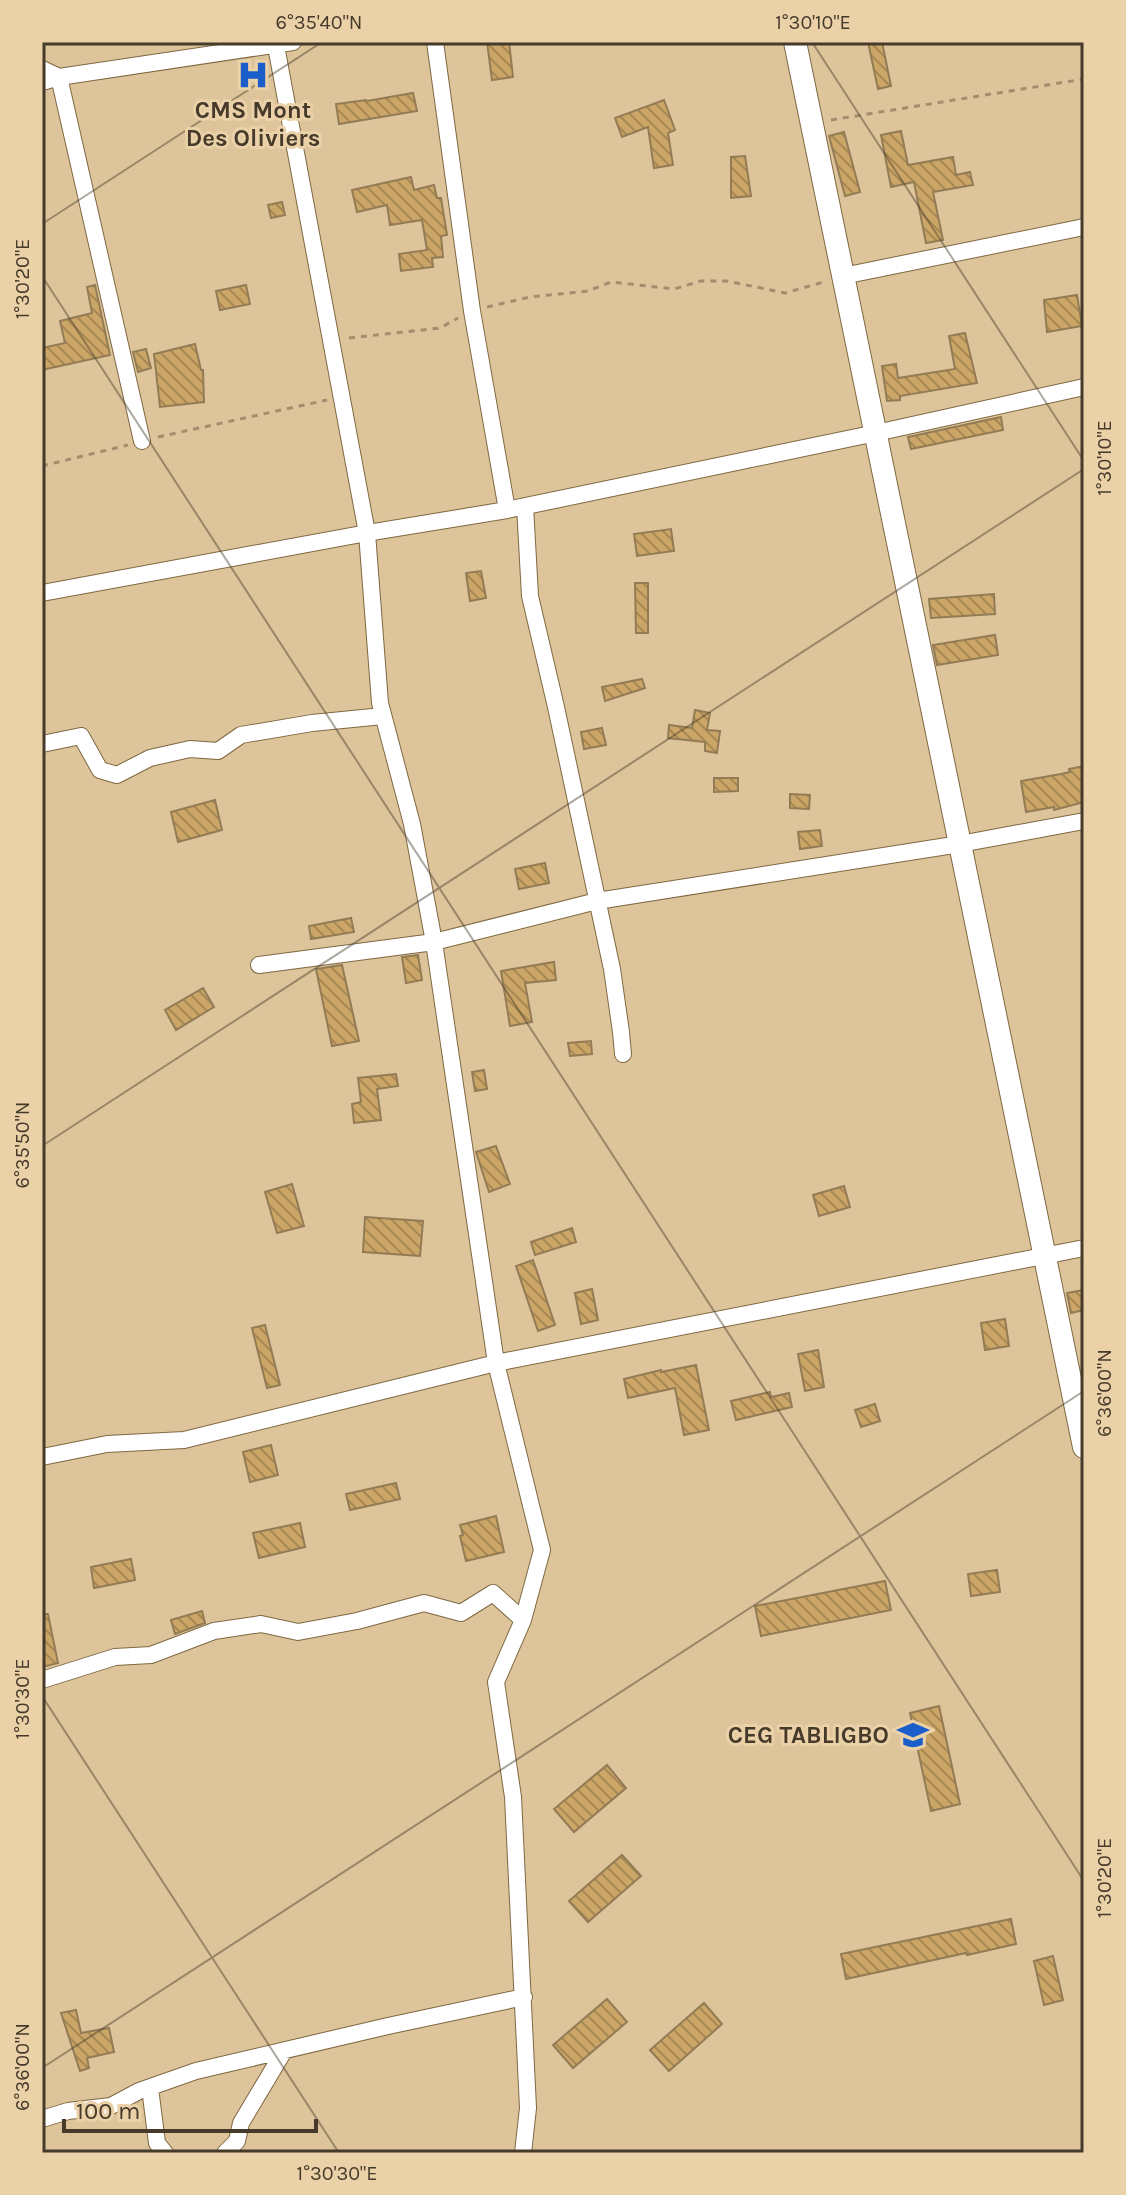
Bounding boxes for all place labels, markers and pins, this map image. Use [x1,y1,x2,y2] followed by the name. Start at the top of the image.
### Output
[236,58,270,92] hospital icon: CMS Mont Des Oliviers
[186,96,320,152] place label: CMS Mont Des Oliviers
[896,1718,930,1752] school or university icon: CEG TABLIGBO
[728,1721,889,1749] place label: CEG TABLIGBO

